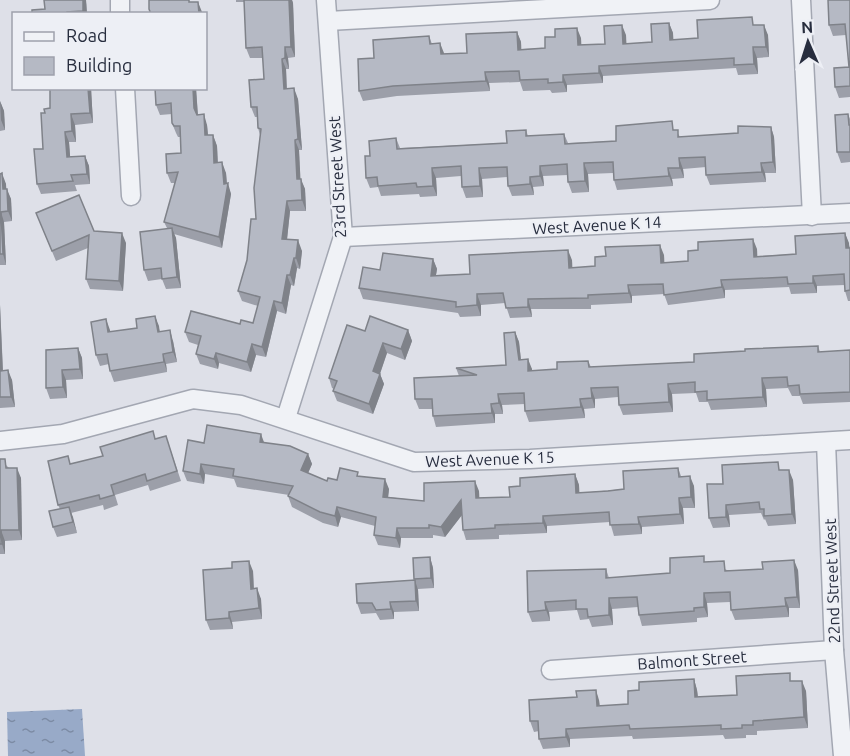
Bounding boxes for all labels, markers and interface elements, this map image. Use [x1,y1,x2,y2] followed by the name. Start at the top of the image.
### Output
[12,12,207,90] legend
[778,12,838,72] north arrow
[801,18,814,36] text: N
[66,25,108,45] text: Road
[66,55,132,75] text: Building
[325,115,349,238] street label: 23rd Street West
[532,213,662,237] street label: West Avenue K 14
[425,448,555,470] street label: West Avenue K 15
[821,517,843,644] street label: 22nd Street West
[637,647,748,673] street label: Balmont Street

